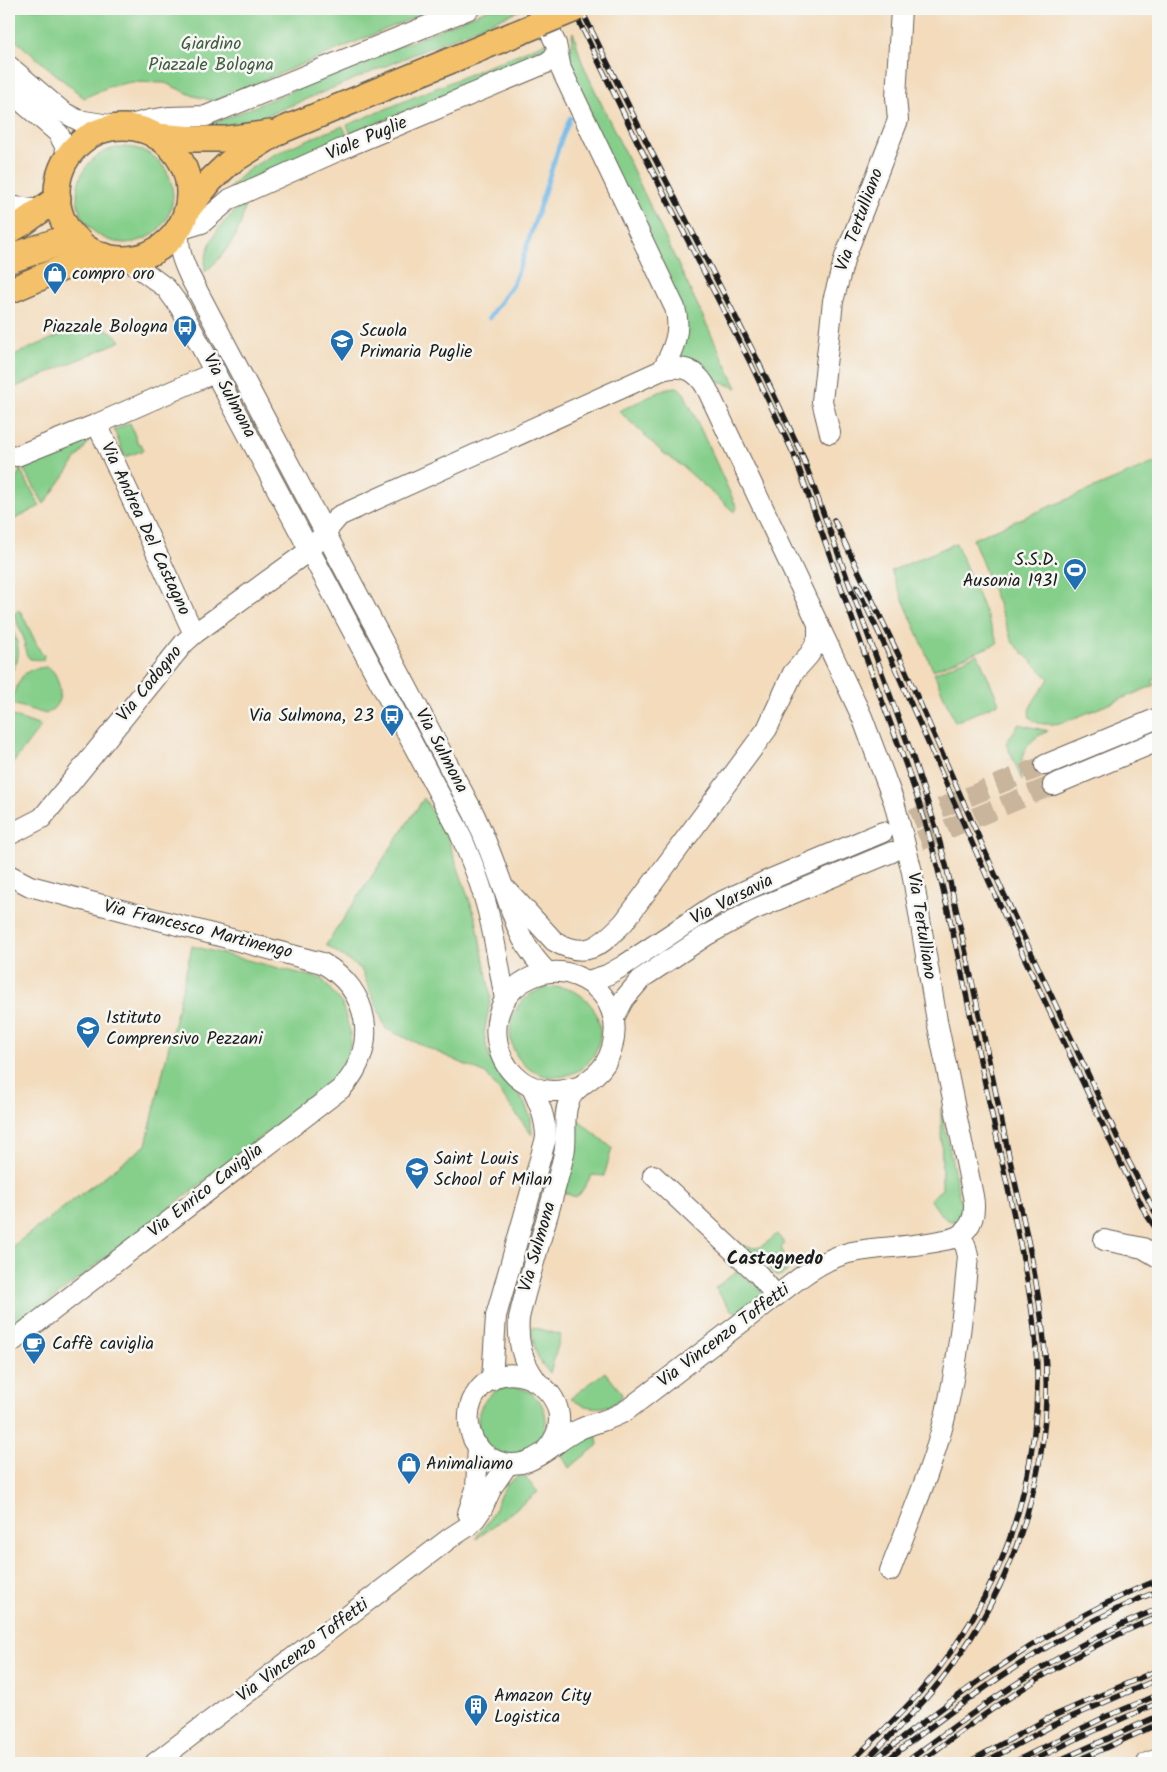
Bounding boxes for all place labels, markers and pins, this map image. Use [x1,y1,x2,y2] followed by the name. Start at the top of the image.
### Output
[72,260,155,289] place label: compro oro
[42,261,68,295] shop icon: compro oro
[43,313,168,342] place label: Piazzale Bologna
[172,314,198,348] bus stop icon: Piazzale Bologna
[360,317,472,367] place label: Scuola Primaria Puglie
[329,328,355,362] school or university icon: Scuola Primaria Puglie
[963,546,1058,596] place label: S.S.D. Ausonia 1931
[1062,557,1088,591] sports icon: S.S.D. Ausonia 1931
[249,702,374,731] place label: Via Sulmona, 23
[379,703,405,737] bus stop icon: Via Sulmona, 23
[106,1004,263,1054] place label: Istituto Comprensivo Pezzani
[75,1015,101,1049] school or university icon: Istituto Comprensivo Pezzani
[434,1145,552,1195] place label: Saint Louis School of Milan
[404,1156,430,1190] school or university icon: Saint Louis School of Milan
[52,1330,154,1359] place label: Caffè caviglia
[21,1331,47,1365] cafe icon: Caffè caviglia
[426,1450,513,1479] place label: Animaliamo
[396,1451,422,1485] shop icon: Animaliamo
[494,1682,592,1732] place label: Amazon City Logistica
[463,1693,489,1727] building icon: Amazon City Logistica

